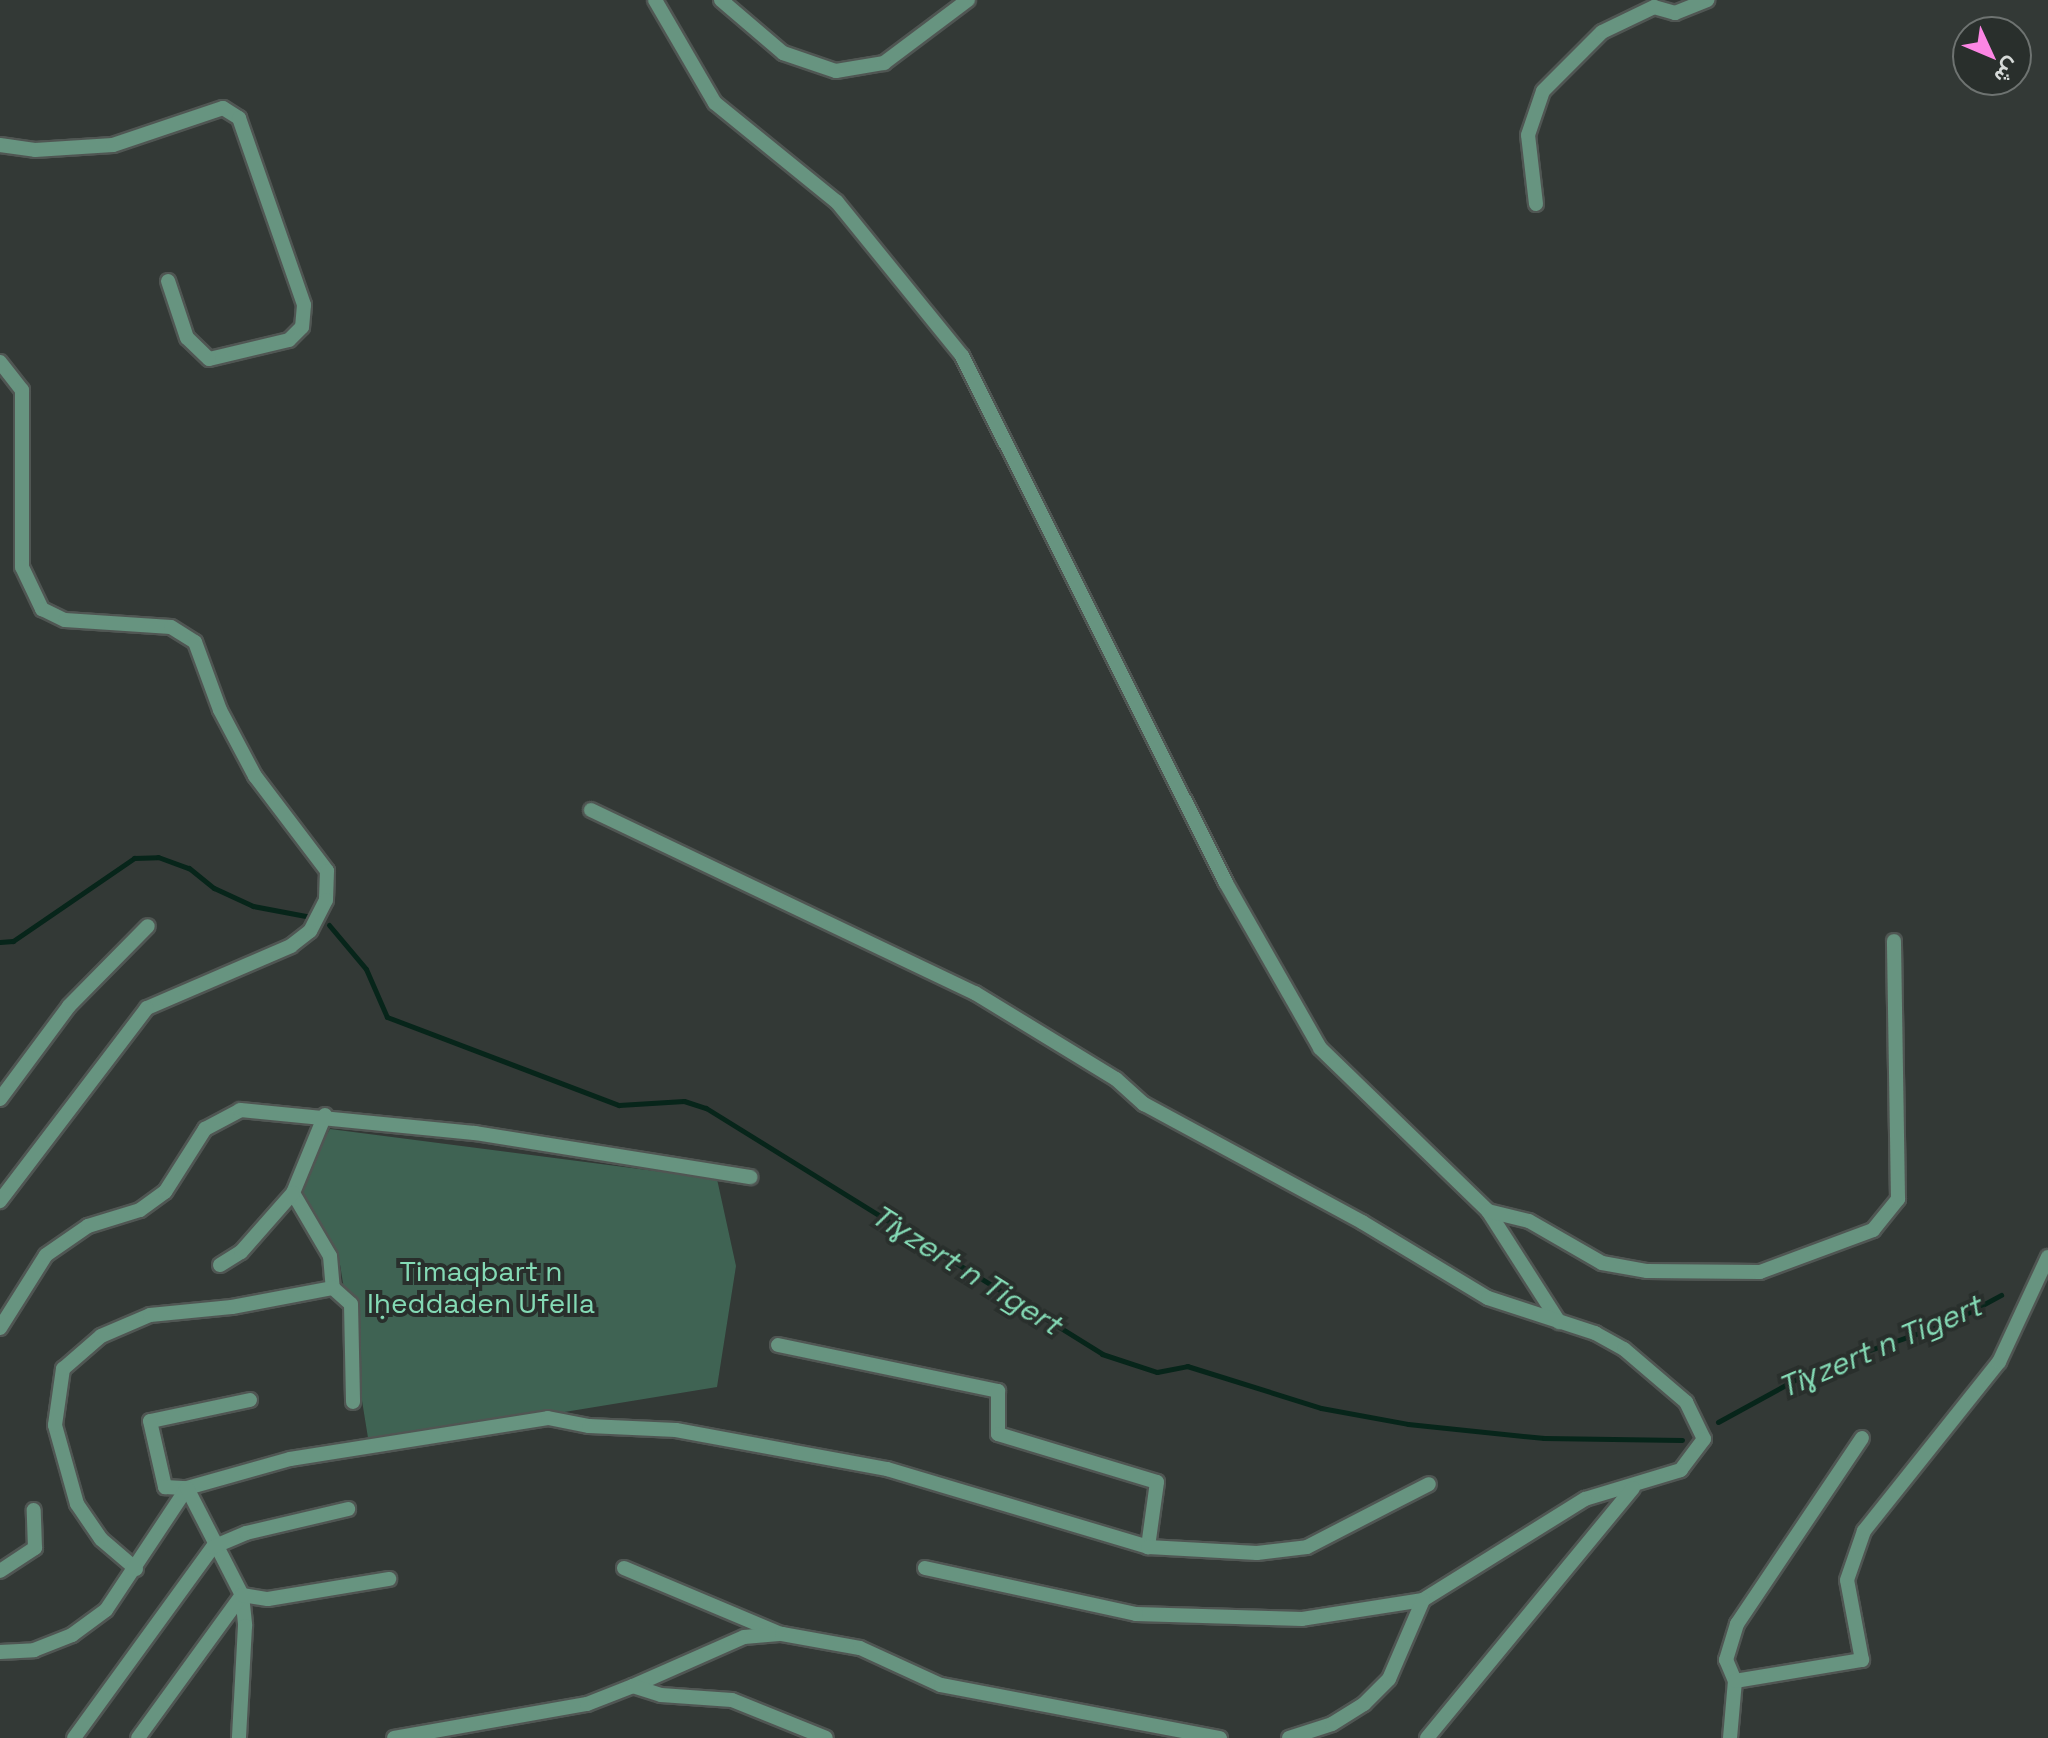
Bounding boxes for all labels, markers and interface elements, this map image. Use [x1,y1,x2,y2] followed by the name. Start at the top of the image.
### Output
[1952,16,2032,96] north arrow
[1989,52,2027,91] text: ش
[864,1197,1068,1343] water label: Tiɣzert n Tigert
[367,1254,595,1320] park label: Timaqbart n Iḥeddaden Ufella
[1772,1288,1988,1406] water label: Tiɣzert n Tigert

